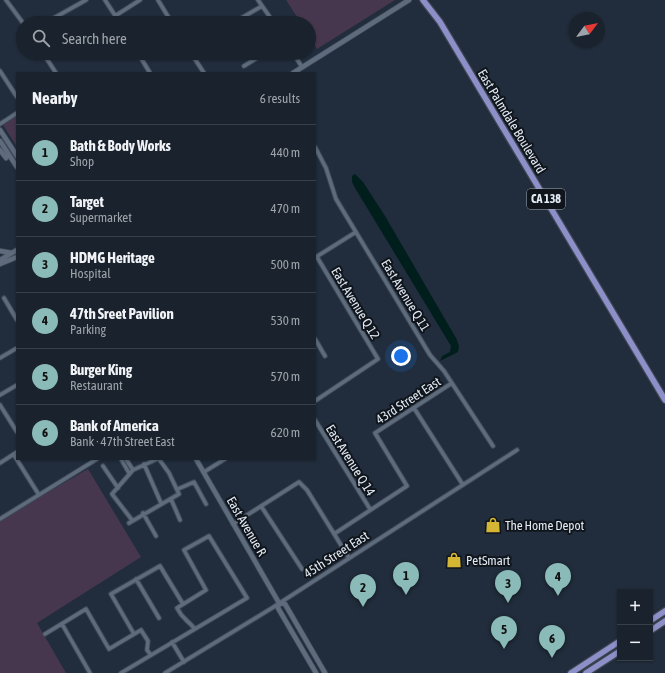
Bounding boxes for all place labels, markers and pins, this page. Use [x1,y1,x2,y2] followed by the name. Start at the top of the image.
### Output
[484,516,502,534] shop icon: The Home Depot
[505,518,585,533] place label: The Home Depot
[445,551,463,569] shop icon: PetSmart
[466,553,510,568] place label: PetSmart
[393,562,419,595] pin: 1
[545,563,571,596] pin: 4
[495,570,521,603] pin: 3
[350,574,376,607] pin: 2
[491,616,517,649] pin: 5
[539,625,565,658] pin: 6

